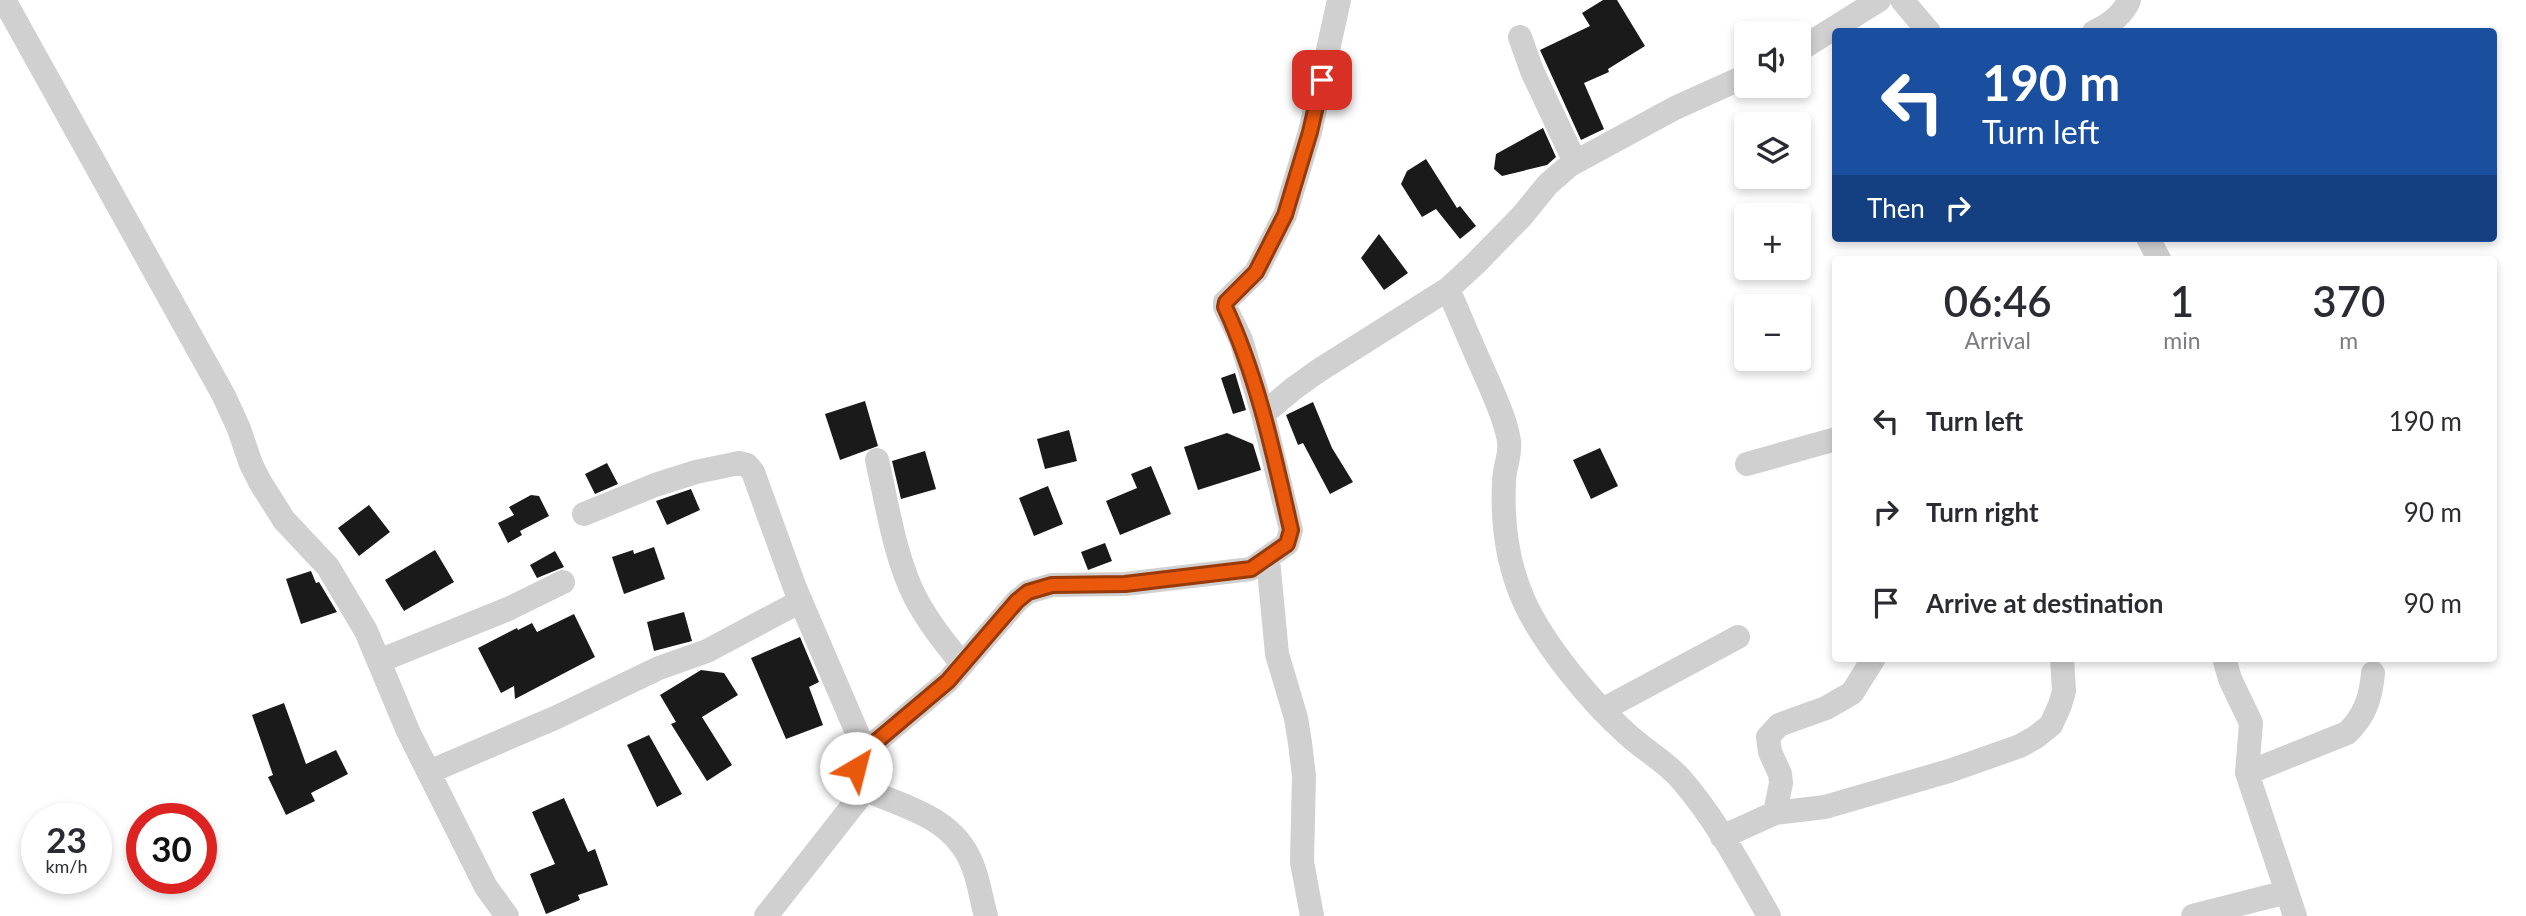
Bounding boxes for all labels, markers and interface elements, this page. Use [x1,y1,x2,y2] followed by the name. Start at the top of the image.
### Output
[1734,21,1811,371] map controls
[1734,21,1811,98] button: sound
[1292,50,1352,110] pin
[1982,53,2120,111] text: 190 m
[1867,56,1958,147] icon: left
[1303,61,1341,99] icon: arrive
[1734,112,1811,189] button: layers
[1982,112,2099,151] text: Turn left
[1939,189,1977,227] icon: right
[1867,192,1925,224] text: Then
[1734,203,1811,280] button: +
[1944,276,2052,326] text: 06:46
[2170,276,2194,326] text: 1
[2312,276,2385,326] text: 370
[1734,294,1811,371] button: −
[1965,326,2031,354] text: Arrival
[2163,326,2201,354] text: min
[2339,326,2358,354] text: m
[1867,402,1905,440] icon: left
[1926,405,2023,437] text: Turn left
[2389,405,2462,437] text: 190 m
[1867,493,1905,531] icon: right
[1926,496,2039,528] text: Turn right
[2404,496,2462,528] text: 90 m
[1867,584,1905,622] icon: arrive
[1926,587,2163,619] text: Arrive at destination
[2404,587,2462,619] text: 90 m
[819,731,893,805] position arrow
[126,803,217,894] speed limit sign: 30
[46,818,87,860] text: 23
[45,855,88,877] text: km/h

